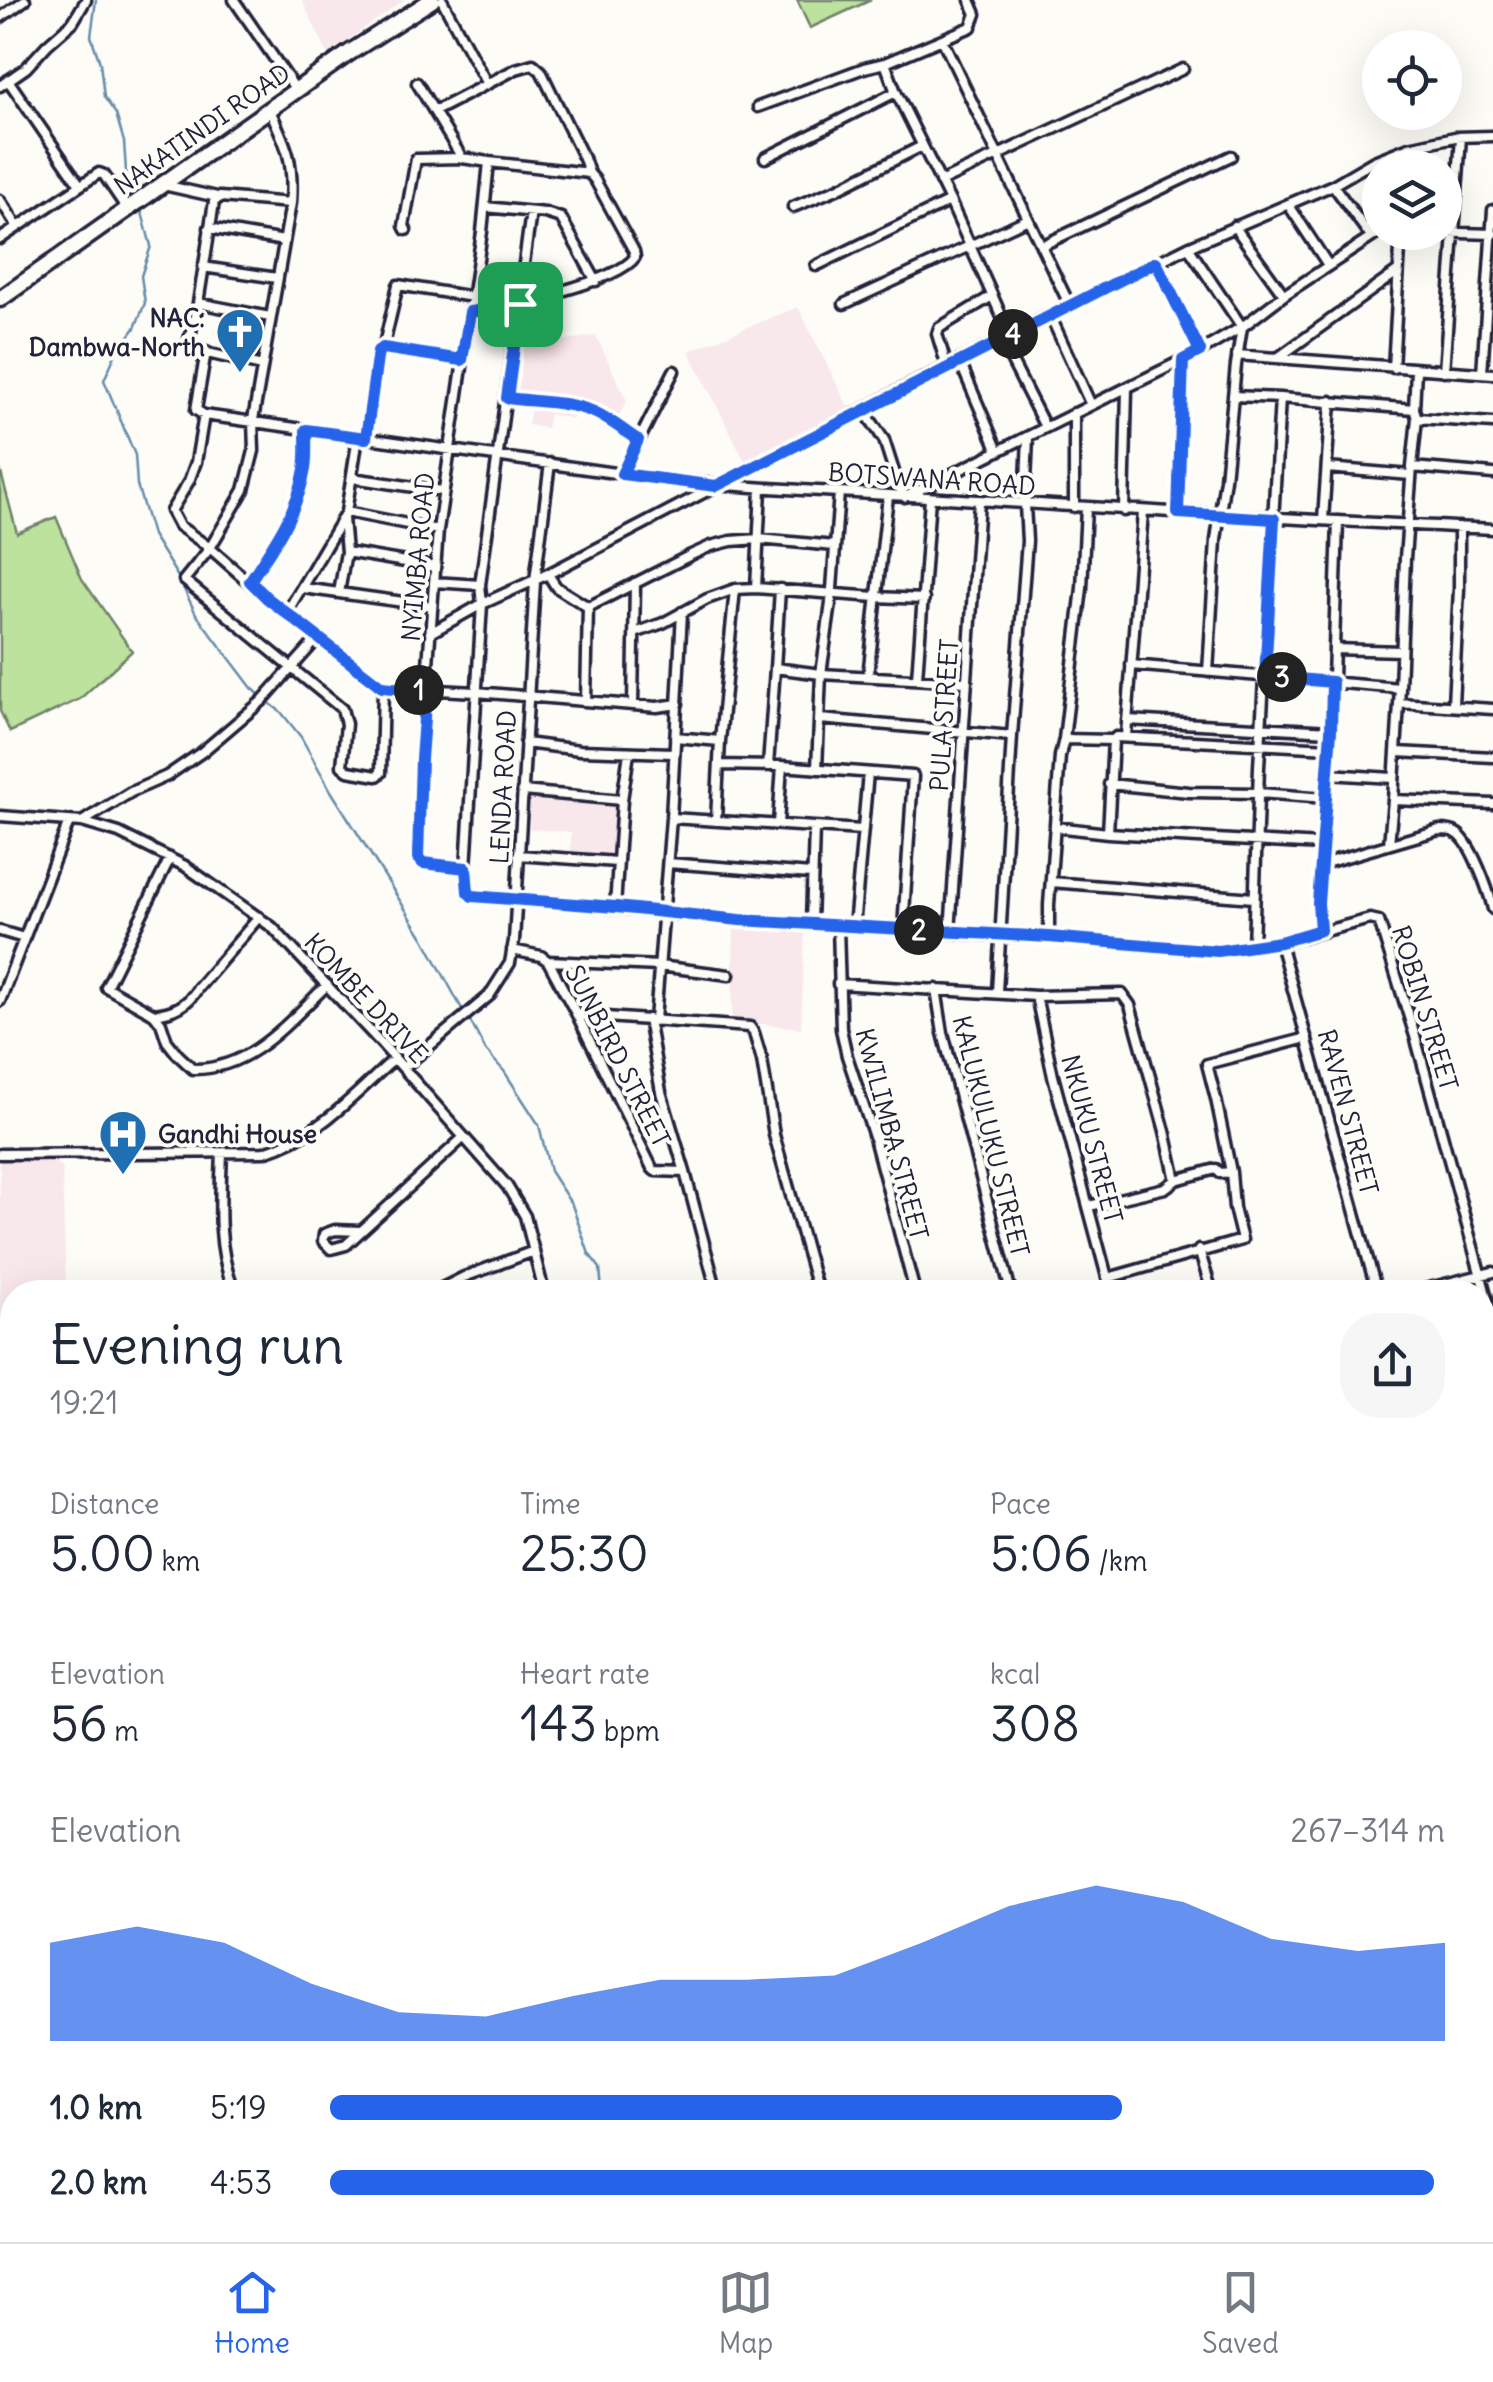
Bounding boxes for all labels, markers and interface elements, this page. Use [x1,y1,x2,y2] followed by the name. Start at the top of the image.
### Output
[1362,30,1462,250] map controls
[1362,30,1462,130] button: locate
[108,56,296,202] street label: NAKATINDI ROAD
[1362,150,1462,250] button: layers
[478,262,563,347] pin
[493,277,548,332] icon: arrive
[29,302,205,363] place label: NAC: Dambwa-North
[214,306,266,374] church icon: NAC: Dambwa-North
[988,309,1038,359] pin: 4
[1005,316,1021,352] text: 4
[827,456,1037,502] street label: BOTSWANA ROAD
[395,471,441,643] street label: NYIMBA ROAD
[923,638,965,792] street label: PULA STREET
[1257,652,1307,702] pin: 3
[1274,659,1290,695] text: 3
[394,665,444,715] pin: 1
[413,672,425,708] text: 1
[483,709,523,865] street label: LENDA ROAD
[894,905,944,955] pin: 2
[911,912,927,948] text: 2
[1385,922,1465,1094] street label: ROBIN STREET
[298,926,434,1070] street label: KOMBE DRIVE
[558,960,678,1152] street label: SUNBIRD STREET
[946,1012,1036,1260] street label: KALUKULUKU STREET
[848,1025,936,1243] street label: KWILIMBA STREET
[1311,1026,1385,1198] street label: RAVEN STREET
[1054,1051,1130,1227] street label: NKUKU STREET
[97,1108,149,1176] hospital icon: Gandhi House
[158,1118,317,1150] place label: Gandhi House
[50,1310,344,1379] text: Evening run
[1340,1313,1445,1418] button: share
[50,1382,119,1423] text: 19:21
[50,1486,159,1522] text: Distance
[520,1486,581,1522] text: Time
[990,1486,1051,1522] text: Pace
[50,1522,155,1585] text: 5.00
[520,1522,649,1585] text: 25:30
[990,1522,1092,1585] text: 5:06
[155,1543,200,1579] text: km
[1092,1543,1147,1579] text: /km
[50,1656,165,1692] text: Elevation
[520,1656,650,1692] text: Heart rate
[990,1656,1040,1692] text: kcal
[50,1692,108,1755] text: 56
[520,1692,597,1755] text: 143
[990,1692,1080,1755] text: 308
[108,1713,139,1749] text: m
[597,1713,660,1749] text: bpm
[50,1810,181,1851] text: Elevation
[1290,1810,1445,1851] text: 267–314 m
[50,2087,142,2128] text: 1.0 km
[210,2087,267,2128] text: 5:19
[50,2162,147,2203] text: 2.0 km
[210,2162,272,2203] text: 4:53
[214,2265,290,2361] tab: Home
[718,2265,773,2361] tab: Map
[1202,2265,1279,2361] tab: Saved

